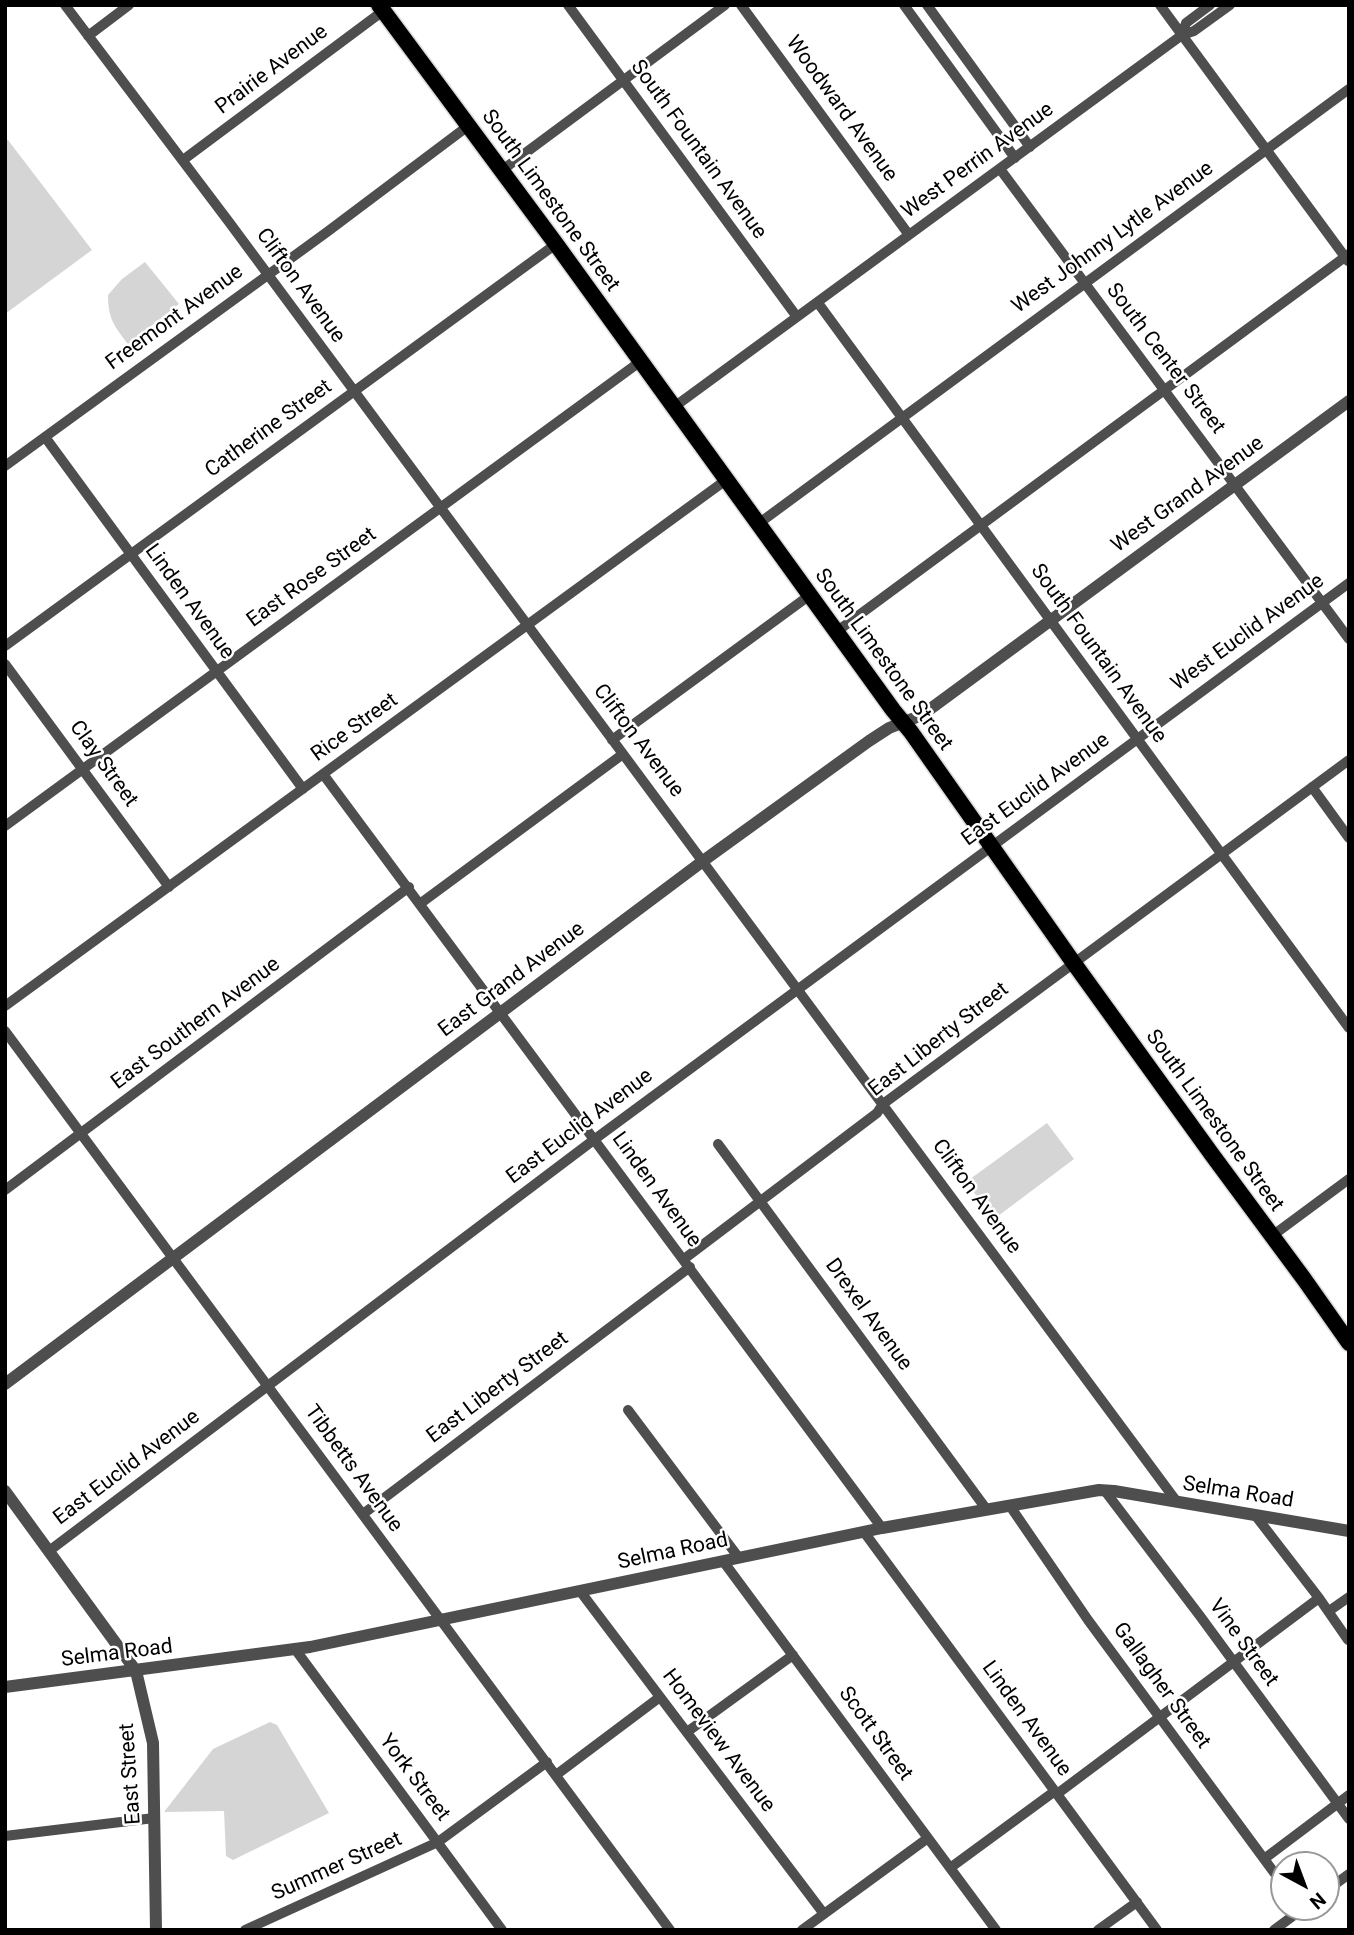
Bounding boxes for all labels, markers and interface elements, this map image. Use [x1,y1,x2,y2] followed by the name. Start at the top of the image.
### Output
[211,20,333,120] street label: Prairie Avenue
[780,31,902,187] street label: Woodward Avenue
[625,56,771,244] street label: South Fountain Avenue
[897,97,1059,225] street label: West Perrin Avenue
[476,105,624,297] street label: South Limestone Street
[1007,156,1219,320] street label: West Johnny Lytle Avenue
[250,224,350,348] street label: Clifton Avenue
[102,260,248,376] street label: Freemont Avenue
[1100,279,1230,439] street label: South Center Street
[201,375,337,483] street label: Catherine Street
[1107,431,1269,559] street label: West Grand Avenue
[242,523,382,633] street label: East Rose Street
[139,539,239,665] street label: Linden Avenue
[1025,560,1171,748] street label: South Fountain Avenue
[809,564,957,756] street label: South Limestone Street
[1167,569,1329,697] street label: West Euclid Avenue
[587,679,689,803] street label: Clifton Avenue
[307,688,403,768] street label: Rice Street
[63,716,143,812] street label: Clay Street
[957,728,1115,852] street label: East Euclid Avenue
[434,917,590,1043] street label: East Grand Avenue
[107,952,285,1096] street label: East Southern Avenue
[864,978,1014,1102] street label: East Liberty Street
[1140,1025,1288,1217] street label: South Limestone Street
[502,1064,658,1190] street label: East Euclid Avenue
[606,1127,706,1253] street label: Linden Avenue
[926,1135,1026,1259] street label: Clifton Avenue
[819,1254,917,1376] street label: Drexel Avenue
[422,1327,574,1449] street label: East Liberty Street
[298,1401,408,1537] street label: Tibbetts Avenue
[49,1405,205,1531] street label: East Euclid Avenue
[1181,1472,1295,1514] street label: Selma Road
[616,1528,730,1576] street label: Selma Road
[1203,1594,1283,1692] street label: Vine Street
[1107,1618,1215,1754] street label: Gallagher Street
[60,1635,174,1673] street label: Selma Road
[976,1656,1076,1782] street label: Linden Avenue
[656,1665,780,1817] street label: Homeview Avenue
[833,1682,917,1786] street label: Scott Street
[115,1722,147,1826] street label: East Street
[373,1730,455,1826] street label: York Street
[268,1827,406,1907] street label: Summer Street
[1270,1851,1340,1921] north arrow
[1305,1888,1330,1914] text: N

